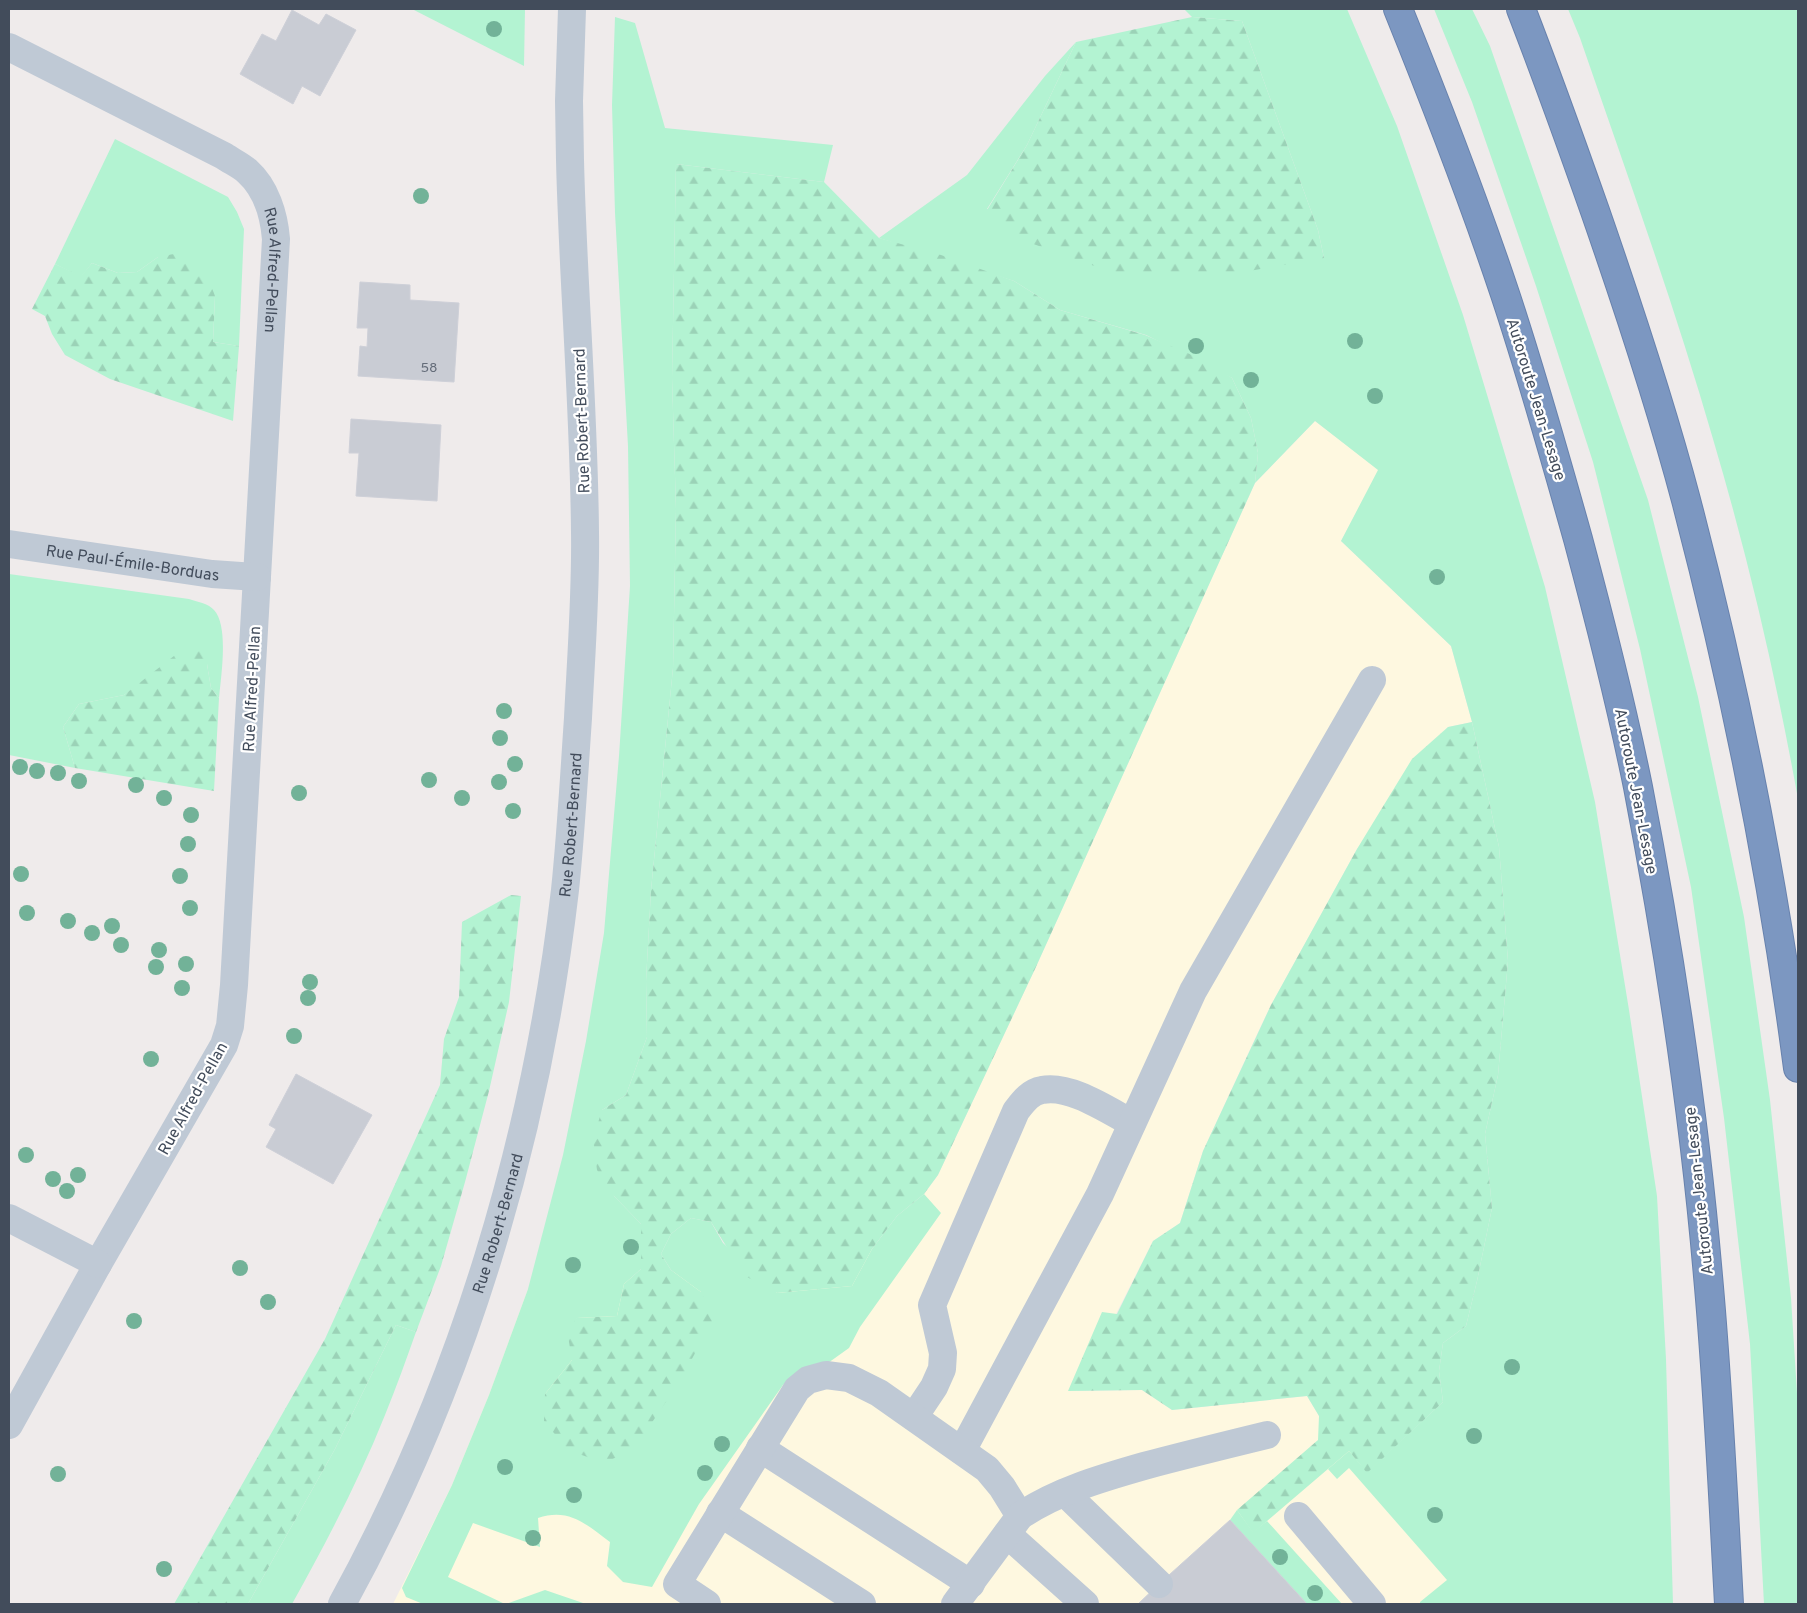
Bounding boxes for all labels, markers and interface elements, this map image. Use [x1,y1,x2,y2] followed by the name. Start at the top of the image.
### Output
[258,205,284,333] street label: Rue Alfred-Pellan
[1501,316,1569,483] street label: Autoroute Jean-Lesage
[570,348,596,494] street label: Rue Robert-Bernard
[420,360,438,377] house number: 58
[44,542,220,586] street label: Rue Paul-Émile-Borduas
[240,626,266,753] street label: Rue Alfred-Pellan
[1609,707,1661,876] street label: Autoroute Jean-Lesage
[556,752,588,899] street label: Rue Robert-Bernard
[154,1039,233,1159] street label: Rue Alfred-Pellan
[1681,1106,1719,1276] street label: Autoroute Jean-Lesage
[469,1152,529,1297] street label: Rue Robert-Bernard

